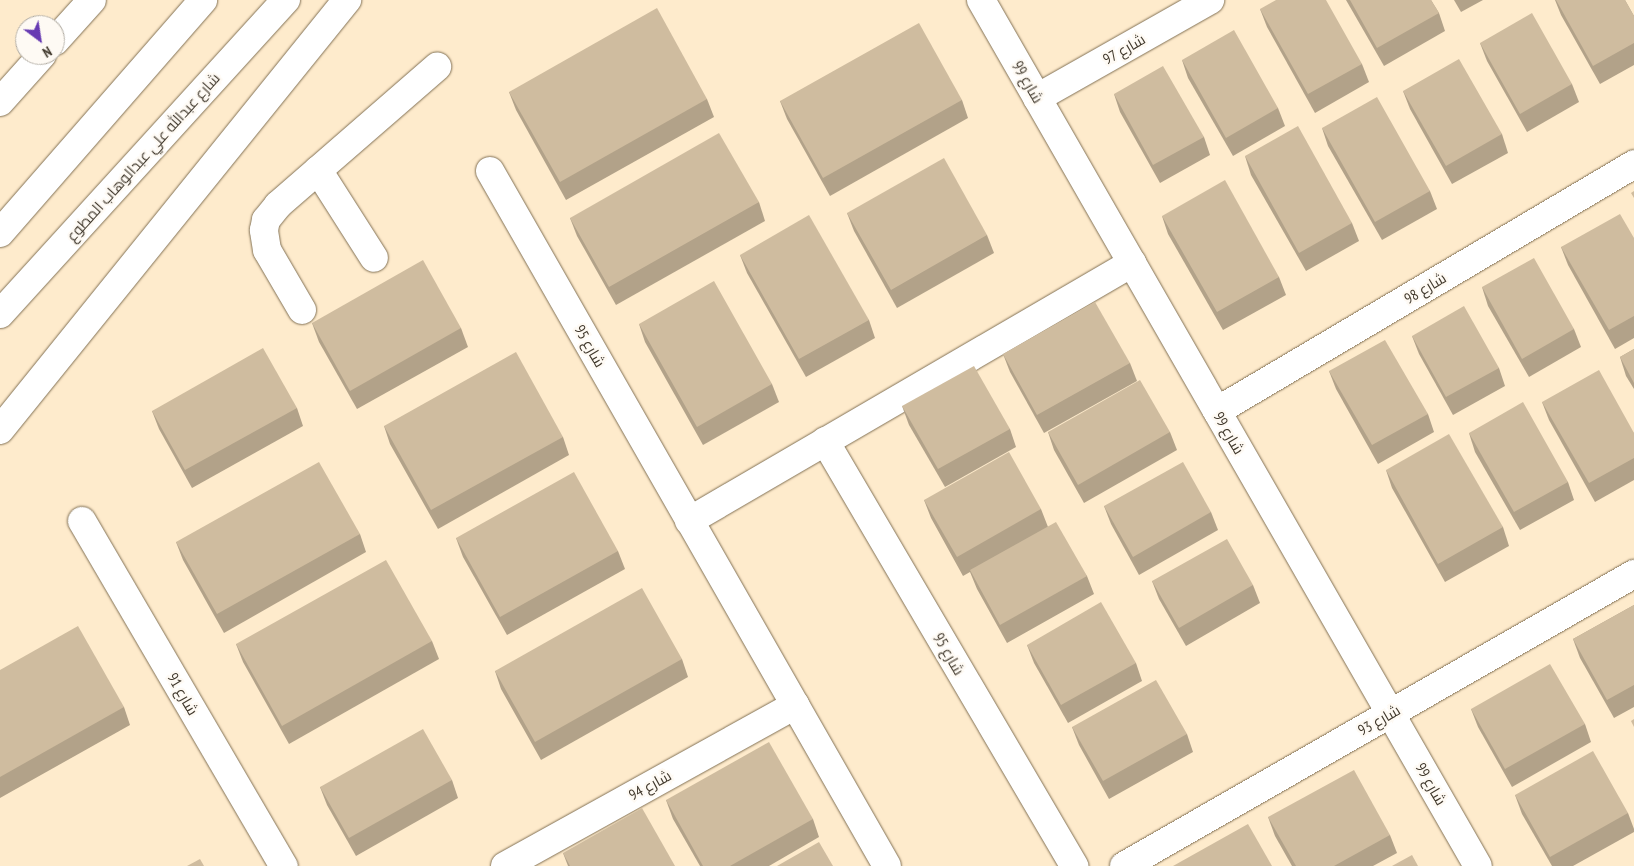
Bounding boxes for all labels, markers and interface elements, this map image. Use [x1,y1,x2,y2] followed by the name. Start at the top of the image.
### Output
[15,15,65,65] north arrow
[1100,30,1148,68] street label: شارع 97
[39,42,55,62] text: N
[1009,58,1047,106] street label: شارع 99
[63,69,223,245] street label: شارع عبدالله علي عبدالوهاب المطوع
[1401,269,1449,307] street label: شارع 98
[571,322,609,370] street label: شارع 95
[1210,409,1248,457] street label: شارع 99
[930,630,968,678] street label: شارع 95
[164,670,202,718] street label: شارع 91
[1355,701,1403,739] street label: شارع 93
[1412,760,1450,808] street label: شارع 99
[626,766,674,804] street label: شارع 94

